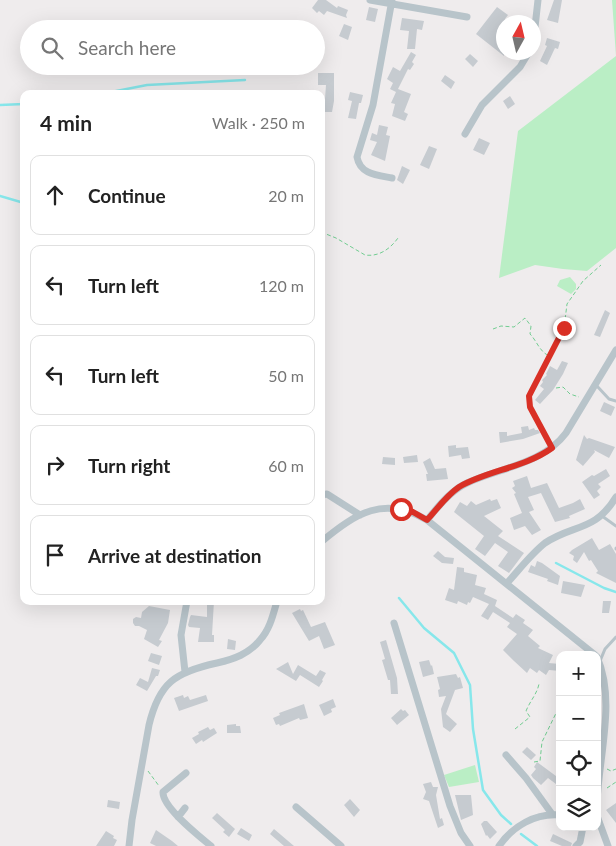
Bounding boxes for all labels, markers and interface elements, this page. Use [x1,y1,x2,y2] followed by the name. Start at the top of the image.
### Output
[496,15,541,60] north arrow
[20,20,325,75] search box
[38,34,66,62] icon: search
[78,36,176,59] text: Search here
[40,110,92,135] text: 4 min
[212,113,305,132] text: Walk · 250 m
[41,181,69,209] icon: ahead
[88,184,166,207] text: Continue
[268,186,304,205] text: 20 m
[41,271,69,299] icon: left
[88,274,159,297] text: Turn left
[259,276,304,295] text: 120 m
[553,317,576,340] route end
[41,361,69,389] icon: left
[88,364,159,387] text: Turn left
[268,366,304,385] text: 50 m
[41,451,69,479] icon: right
[88,454,170,477] text: Turn right
[268,456,304,475] text: 60 m
[390,498,413,521] route start
[41,541,69,569] icon: arrive
[88,544,261,567] text: Arrive at destination
[556,651,601,831] map controls
[556,651,601,696] button: +
[556,696,601,741] button: −
[556,741,601,786] button: locate
[556,786,601,831] button: layers

